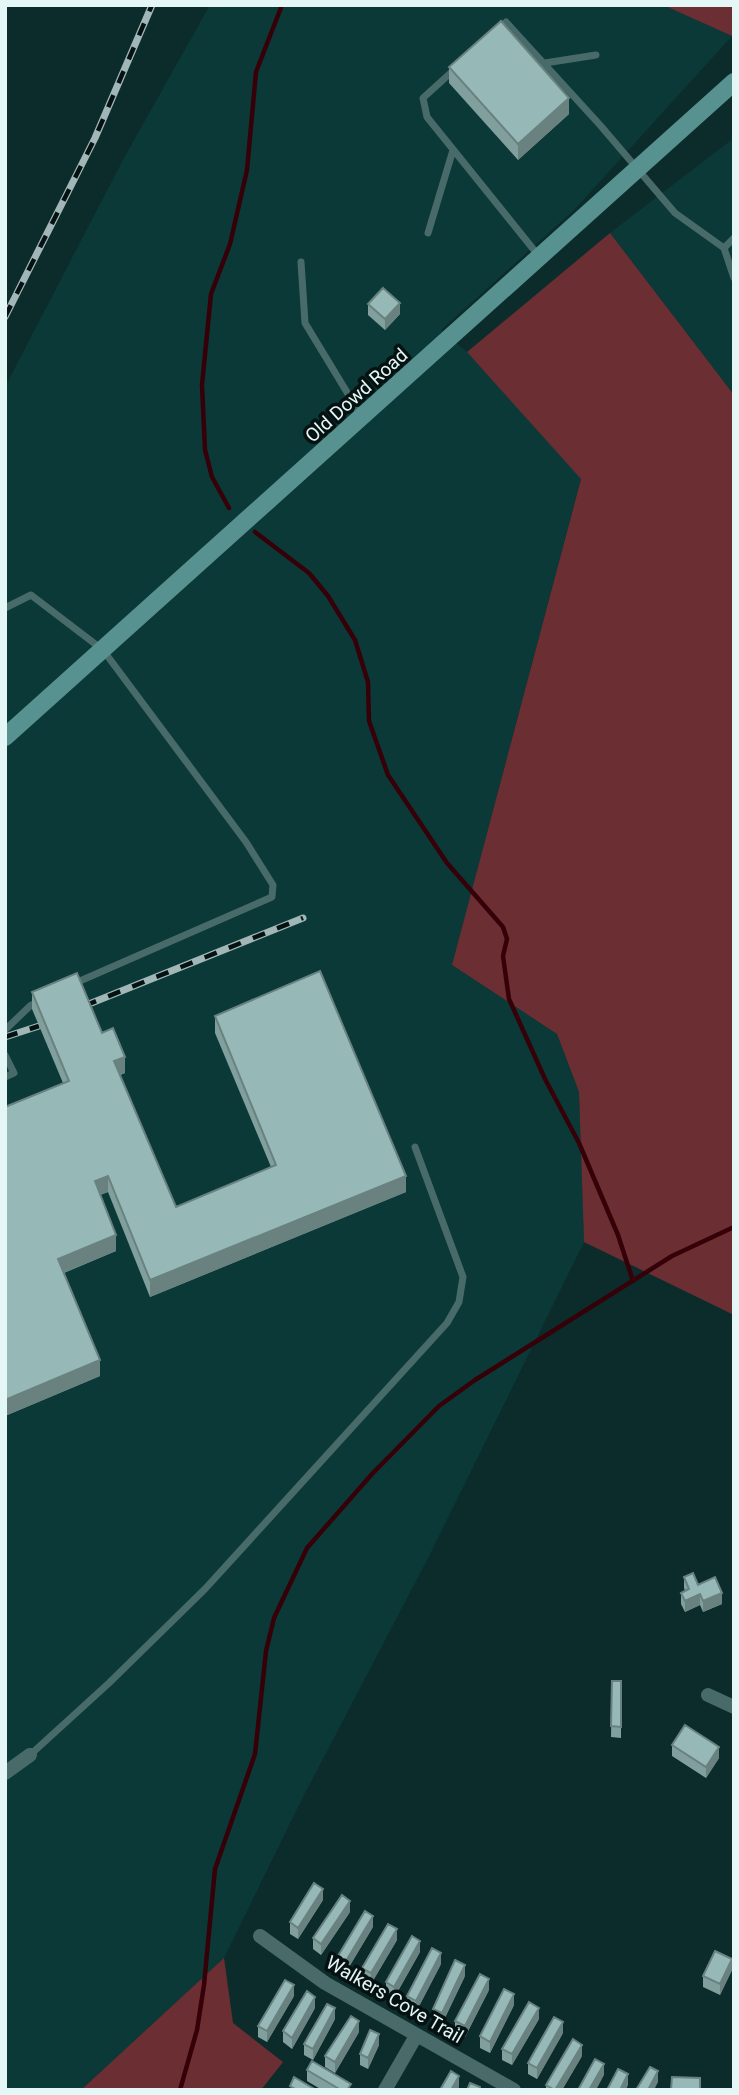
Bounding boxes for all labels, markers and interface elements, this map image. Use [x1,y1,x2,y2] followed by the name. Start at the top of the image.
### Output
[300,343,412,447] street label: Old Dowd Road
[322,1951,468,2048] street label: Walkers Cove Trail

